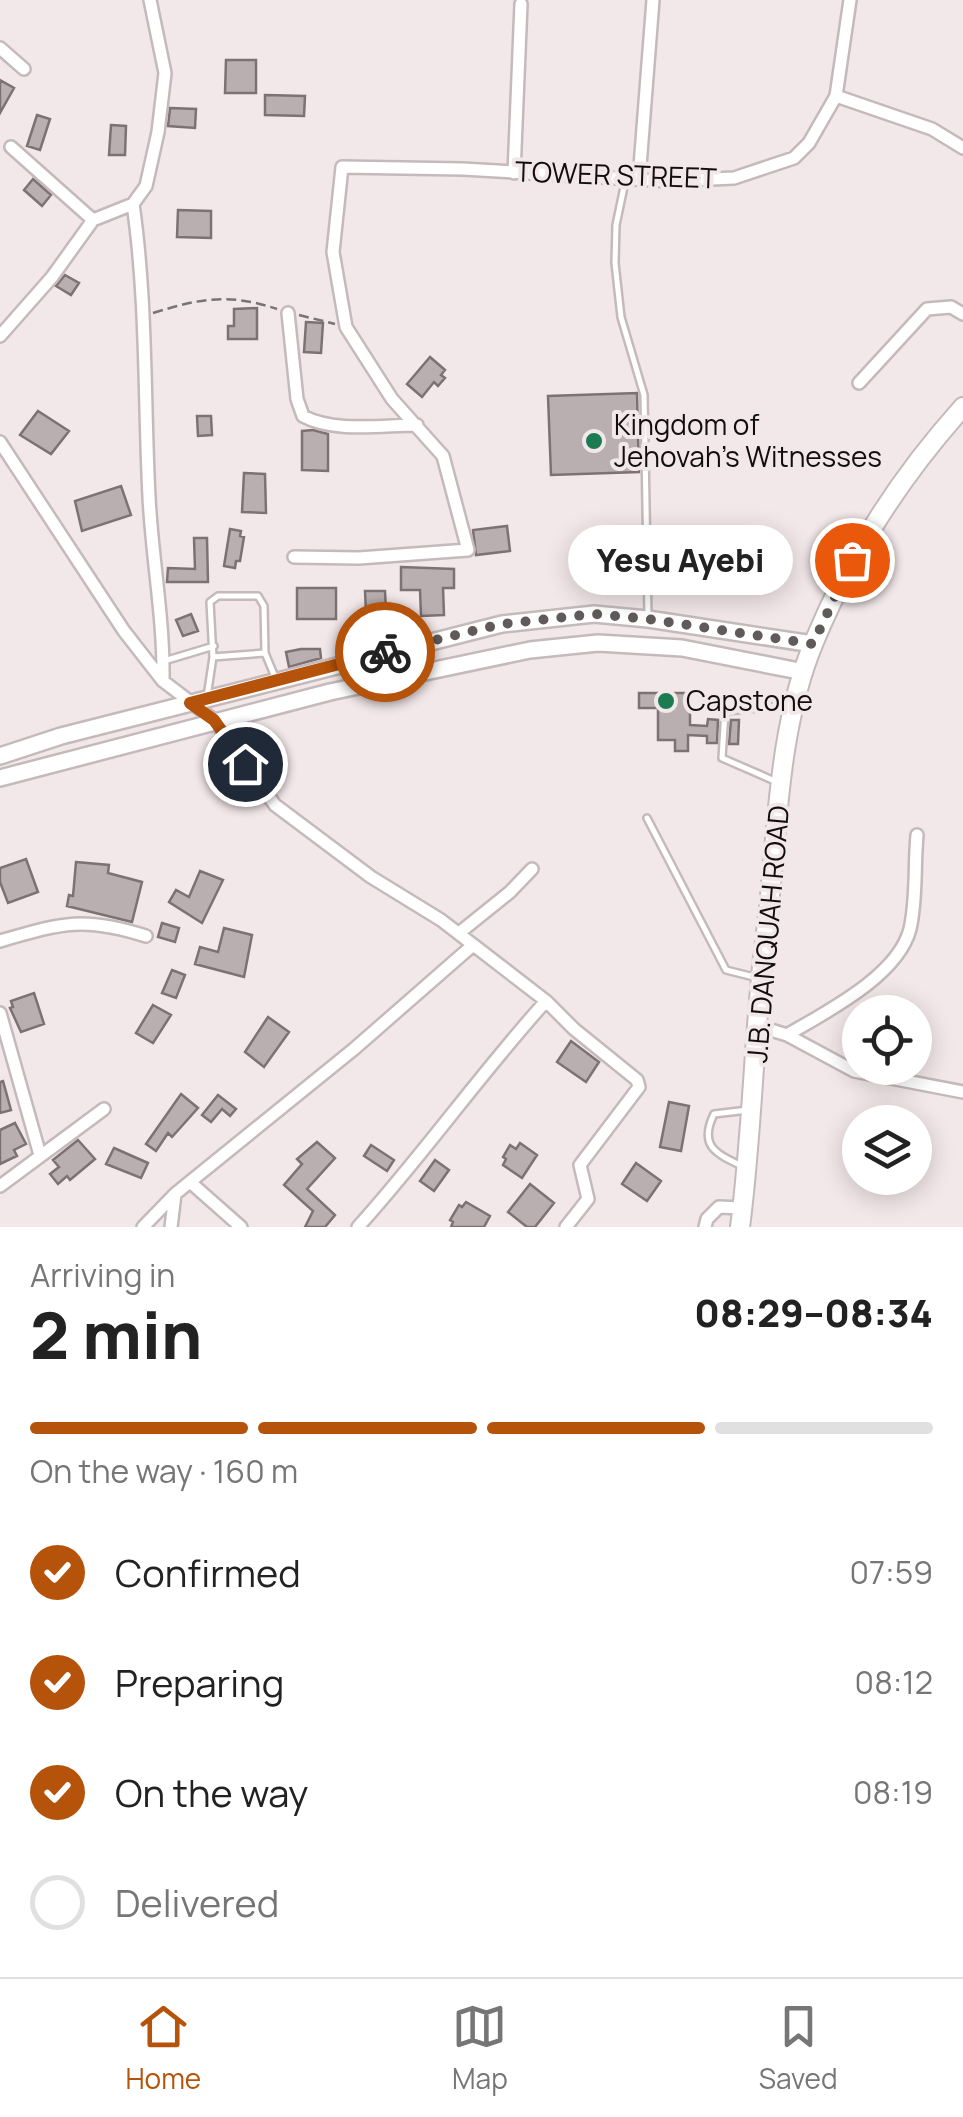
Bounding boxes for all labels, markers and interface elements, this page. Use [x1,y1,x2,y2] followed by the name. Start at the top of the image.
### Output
[515,151,718,197] street label: TOWER STREET
[614,405,882,475] place label: Kingdom of Jehovah's Witnesses
[583,430,605,452] marker: Kingdom of Jehovah's Witnesses
[810,518,895,603] pin
[567,525,792,595] callout: Yesu Ayebi
[825,533,880,588] icon: bag
[596,538,765,582] text: Yesu Ayebi
[335,602,435,702] courier
[358,625,413,680] icon: bike
[686,681,813,719] place label: Capstone
[655,690,677,712] marker: Capstone
[203,722,288,807] pin
[218,737,273,792] icon: home
[737,804,797,1064] street label: J.B. DANQUAH ROAD
[842,995,932,1195] map controls
[842,995,932,1085] button: locate
[842,1105,932,1195] button: layers
[30,1253,175,1297] text: Arriving in
[694,1286,933,1338] text: 08:29–08:34
[30,1290,202,1379] text: 2 min
[30,1449,298,1493] text: On the way · 160 m
[30,1545,85,1600] icon: check
[115,1546,301,1598] text: Confirmed
[850,1550,933,1594] text: 07:59
[30,1655,85,1710] icon: check
[115,1656,284,1708] text: Preparing
[855,1660,933,1704] text: 08:12
[30,1765,85,1820] icon: check
[115,1766,308,1818] text: On the way
[853,1770,933,1814] text: 08:19
[115,1876,279,1928] text: Delivered
[125,1999,201,2097] tab: Home
[452,1999,508,2097] tab: Map
[759,1999,838,2097] tab: Saved

